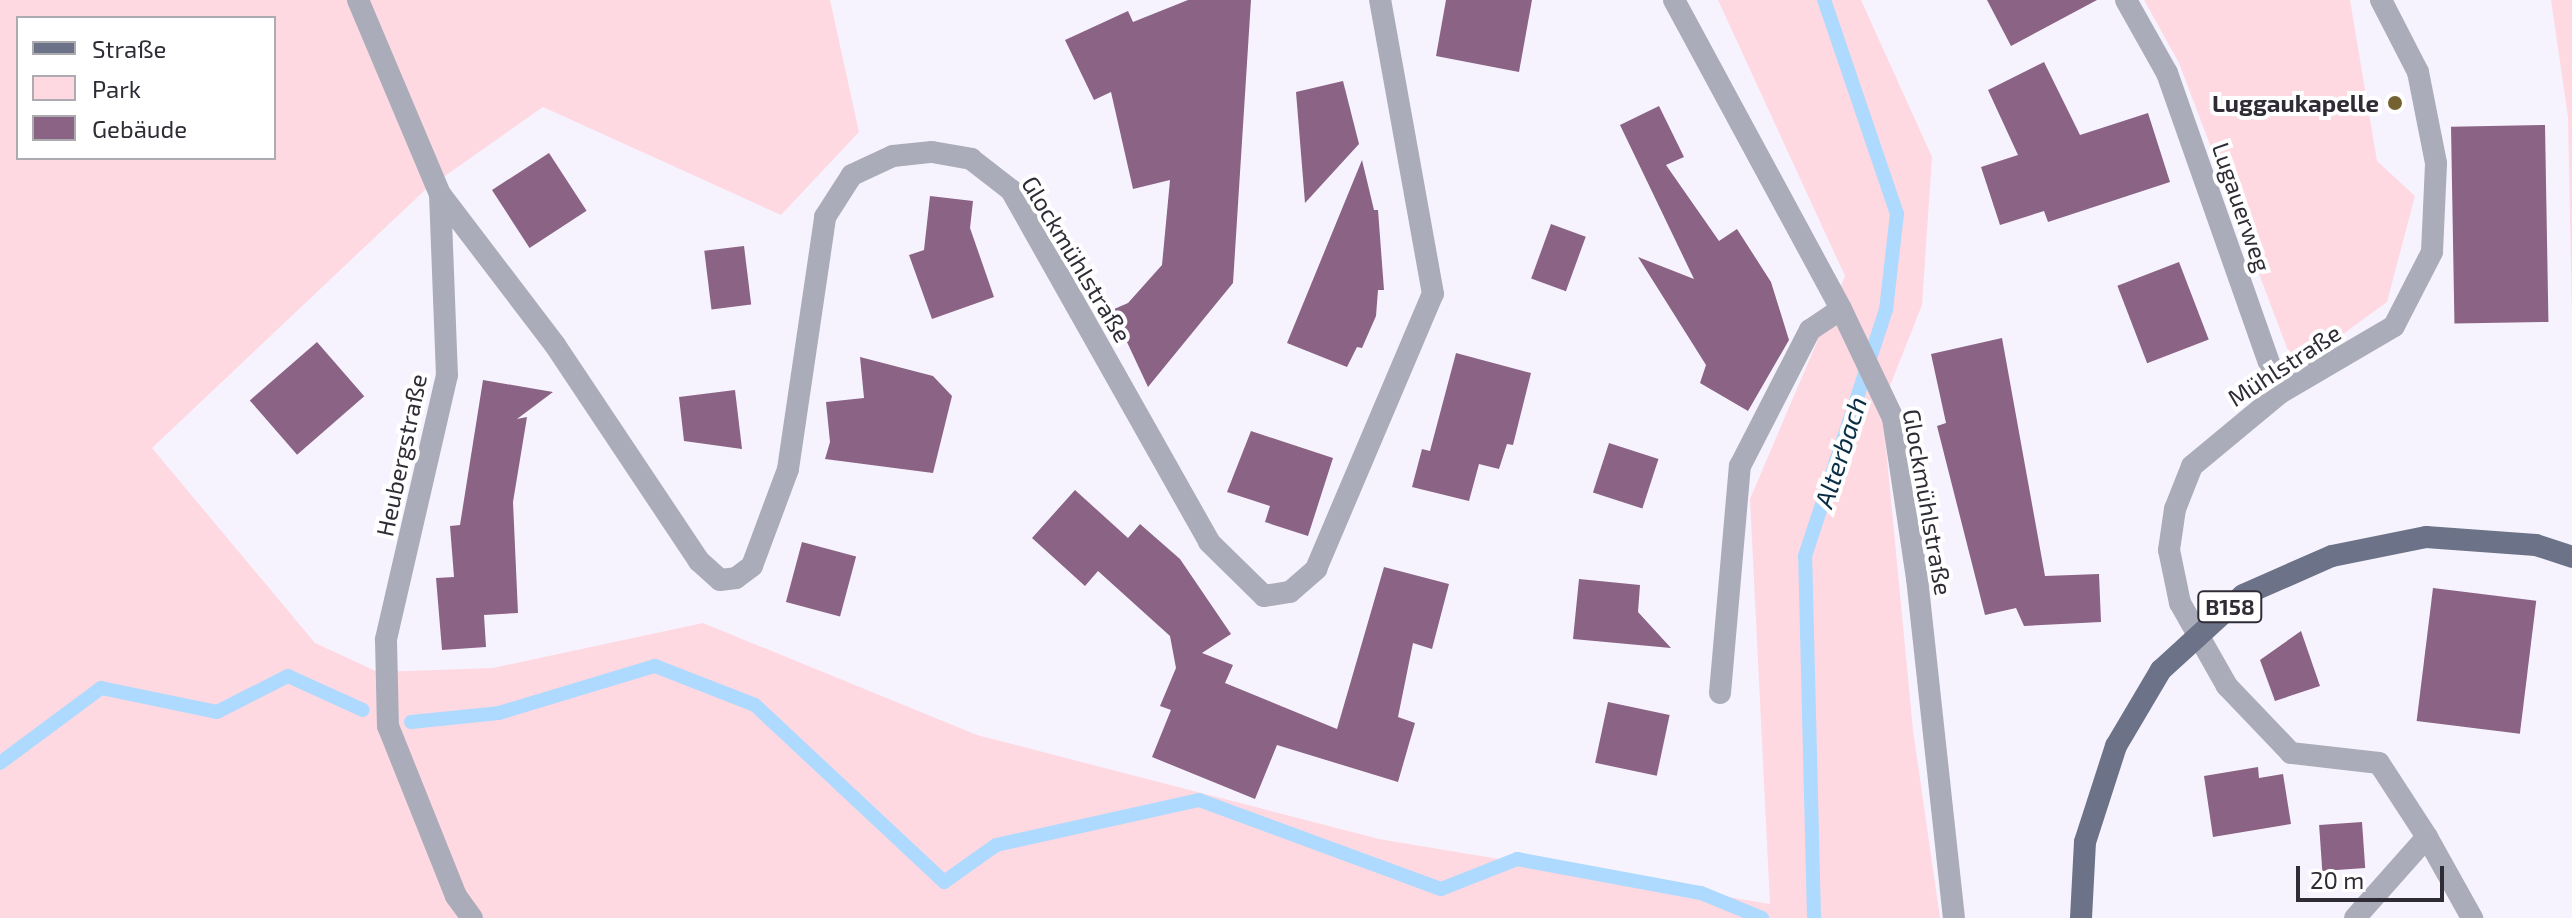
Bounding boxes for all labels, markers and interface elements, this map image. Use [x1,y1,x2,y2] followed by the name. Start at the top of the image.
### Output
[16,16,276,160] legend
[92,34,166,63] text: Straße
[92,74,141,103] text: Park
[2212,89,2379,117] place label: Luggaukapelle
[2386,94,2404,112] marker: Luggaukapelle
[92,114,187,143] text: Gebäude
[2206,139,2278,275] street label: Lugauerweg
[1016,171,1138,347] street label: Glockmühlstraße
[2222,318,2346,412] street label: Mühlstraße
[370,371,432,539] street label: Heubergstraße
[1807,392,1873,512] water label: Alterbach
[1897,407,1959,597] street label: Glockmühlstraße
[2196,589,2264,625] road number: B158
[2300,850,2448,900] scale bar
[2310,865,2364,894] text: 20 m

